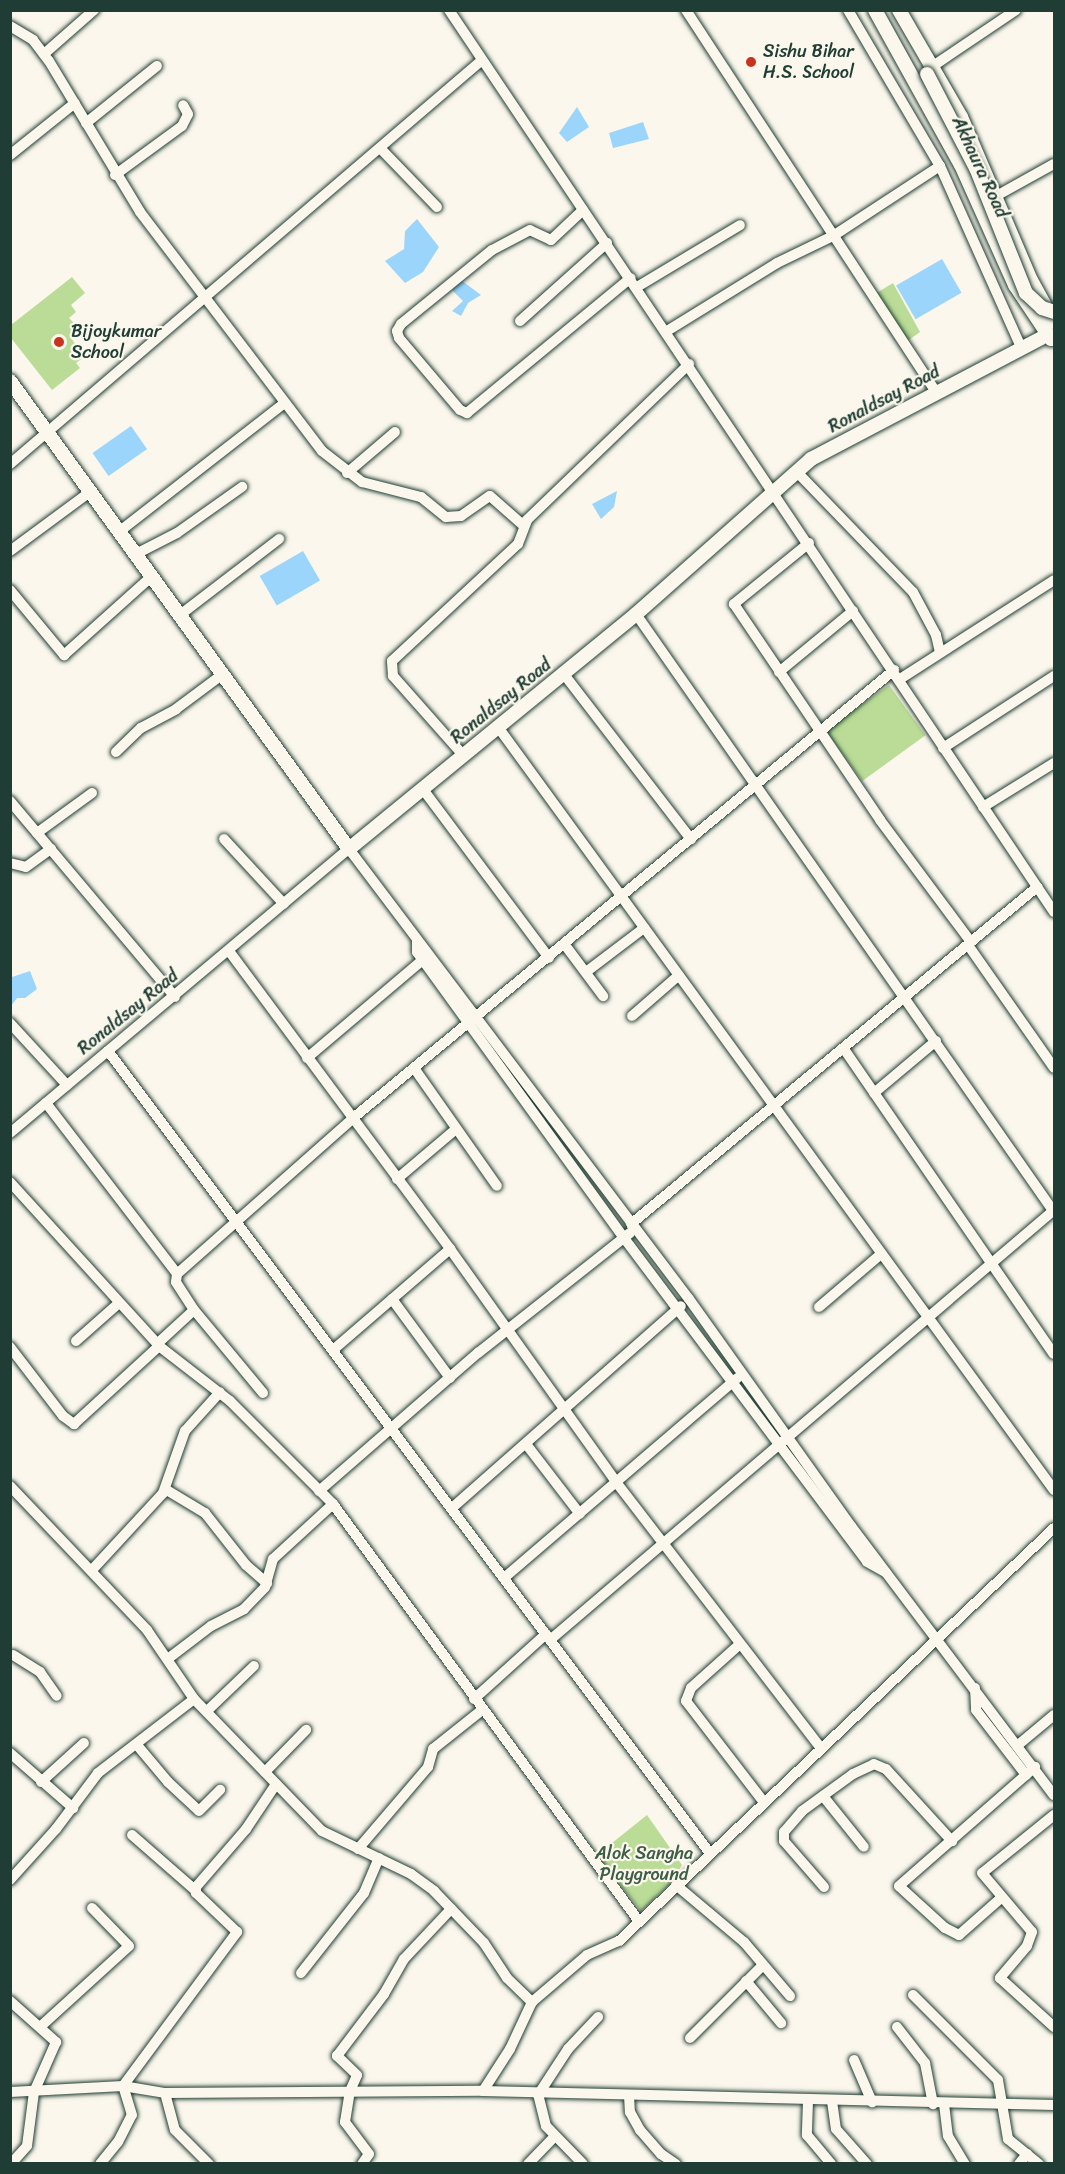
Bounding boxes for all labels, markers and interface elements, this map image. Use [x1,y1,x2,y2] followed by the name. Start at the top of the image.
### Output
[763,41,856,84] place label: Sishu Bihar H.S. School
[744,55,758,69] marker: Sishu Bihar H.S. School
[947,113,1013,221] street label: Akhaura Road
[71,321,161,364] place label: Bijoykumar School
[52,335,66,349] marker: Bijoykumar School
[824,361,944,437] street label: Ronaldsay Road
[446,654,556,748] street label: Ronaldsay Road
[73,965,183,1059] street label: Ronaldsay Road
[595,1843,693,1886] park label: Alok Sangha Playground

